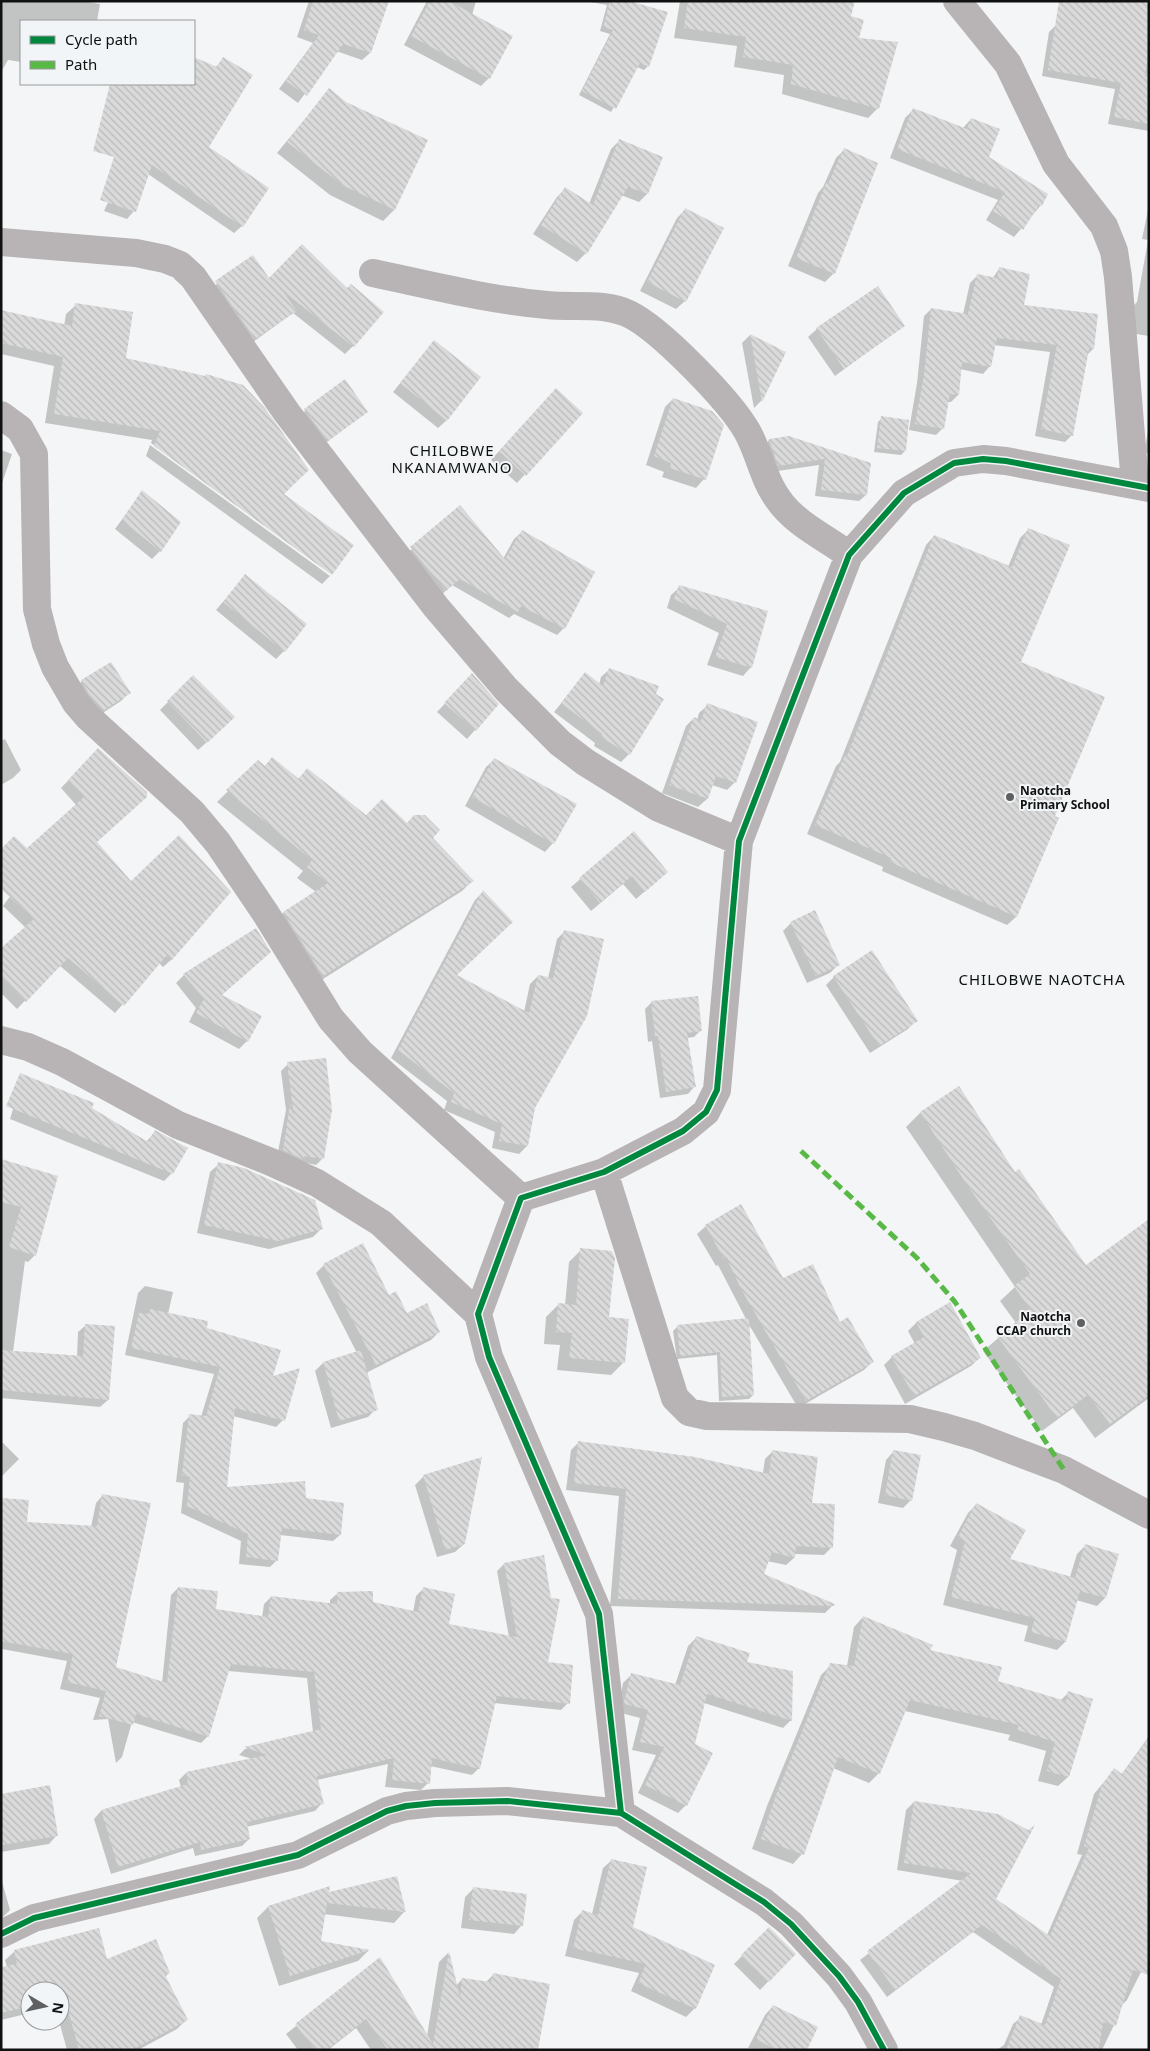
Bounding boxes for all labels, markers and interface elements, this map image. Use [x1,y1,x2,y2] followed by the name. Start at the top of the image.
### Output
[20,20,195,85] legend
[65,29,138,49] text: Cycle path
[65,54,97,74] text: Path
[392,440,512,477] district label: CHILOBWE NKANAMWANO
[1020,782,1110,813] place label: Naotcha Primary School
[1004,791,1016,803] marker: Naotcha Primary School
[958,969,1126,989] district label: CHILOBWE NAOTCHA
[996,1308,1071,1339] place label: Naotcha CCAP church
[1075,1317,1087,1329] marker: Naotcha CCAP church
[20,1981,70,2031] north arrow
[48,2001,69,2015] text: N

